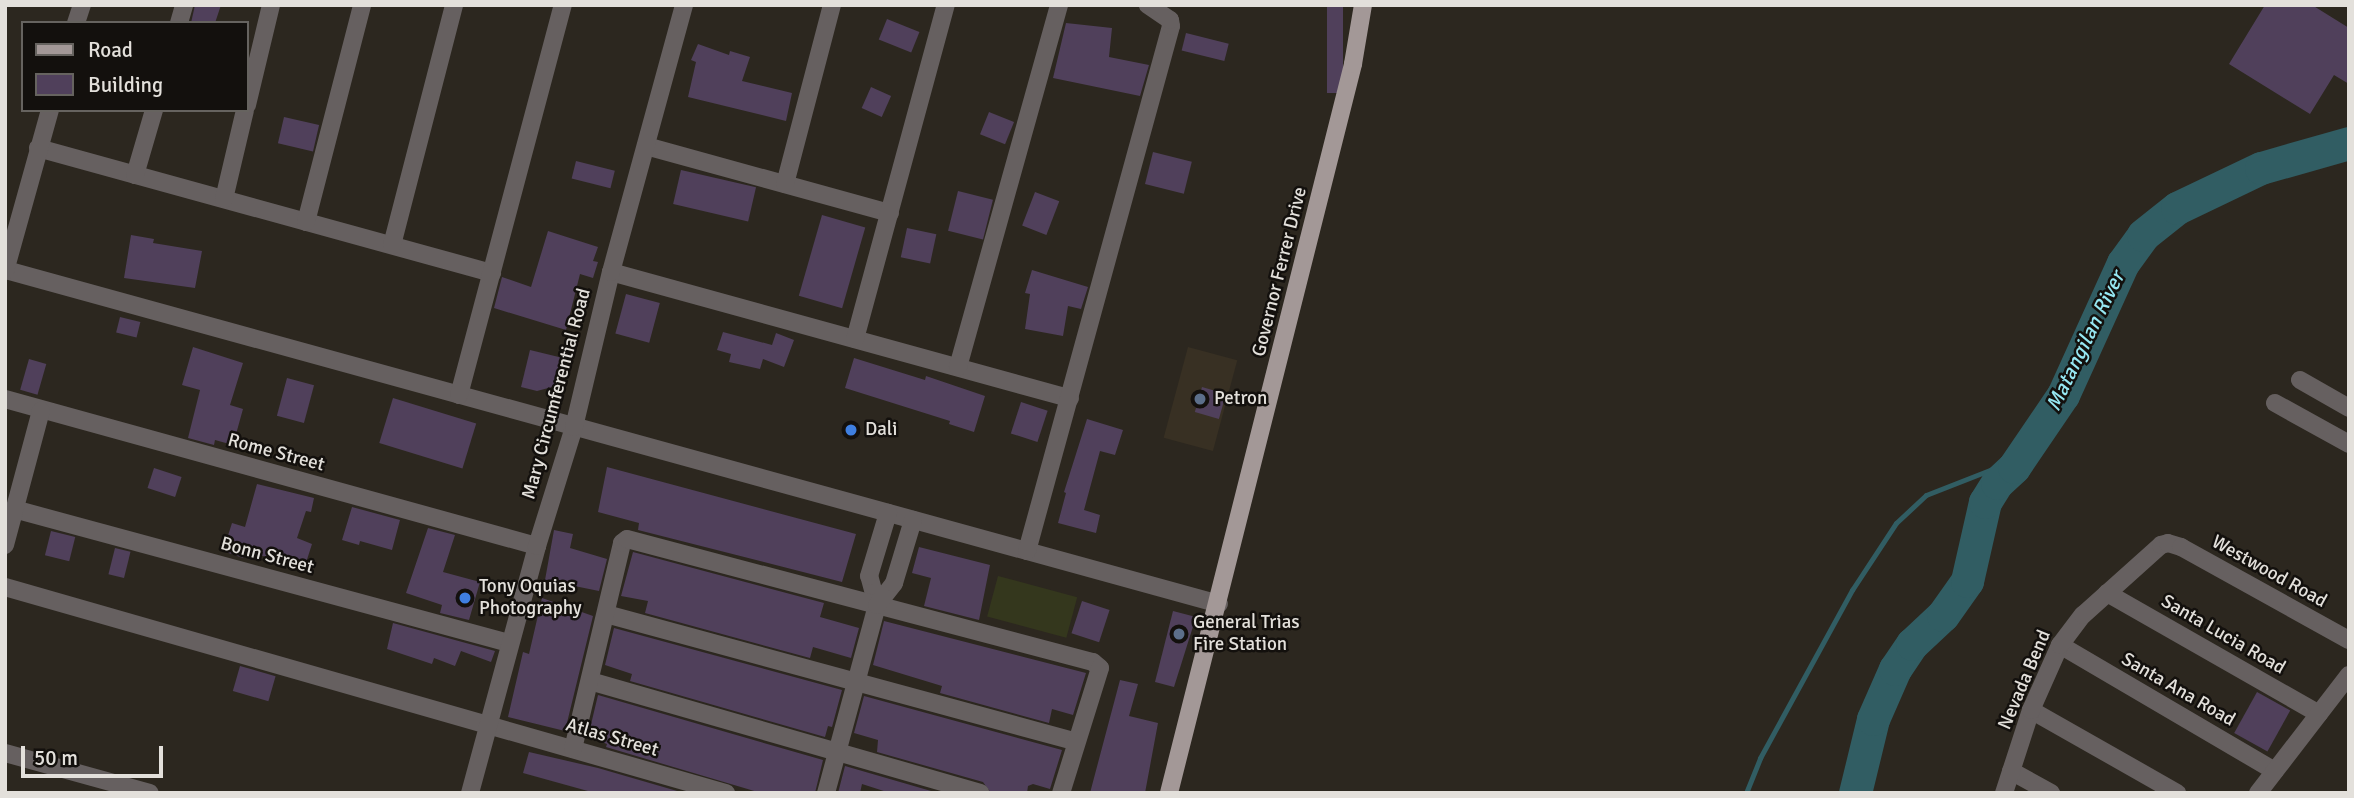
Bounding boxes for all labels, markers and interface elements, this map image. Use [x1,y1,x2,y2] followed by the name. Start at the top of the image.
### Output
[21,21,248,112] legend
[88,37,133,63] text: Road
[88,72,163,98] text: Building
[1248,185,1312,359] street label: Governor Ferrer Drive
[2040,267,2130,415] water label: Matangilan River
[518,286,596,502] street label: Mary Circumferential Road
[1214,388,1267,410] place label: Petron
[1192,391,1208,407] marker: Petron
[865,419,897,441] place label: Dali
[843,422,859,438] marker: Dali
[225,429,327,477] street label: Rome Street
[2207,531,2331,613] street label: Westwood Road
[218,533,316,579] street label: Bonn Street
[479,576,582,620] place label: Tony Oquias Photography
[457,590,473,606] marker: Tony Oquias Photography
[2157,590,2289,680] street label: Santa Lucia Road
[1193,612,1300,656] place label: General Trias Fire Station
[1171,626,1187,642] marker: General Trias Fire Station
[1994,627,2056,733] street label: Nevada Bend
[2117,648,2239,732] street label: Santa Ana Road
[563,714,661,762] street label: Atlas Street
[24,732,166,776] scale bar
[34,745,78,771] text: 50 m

